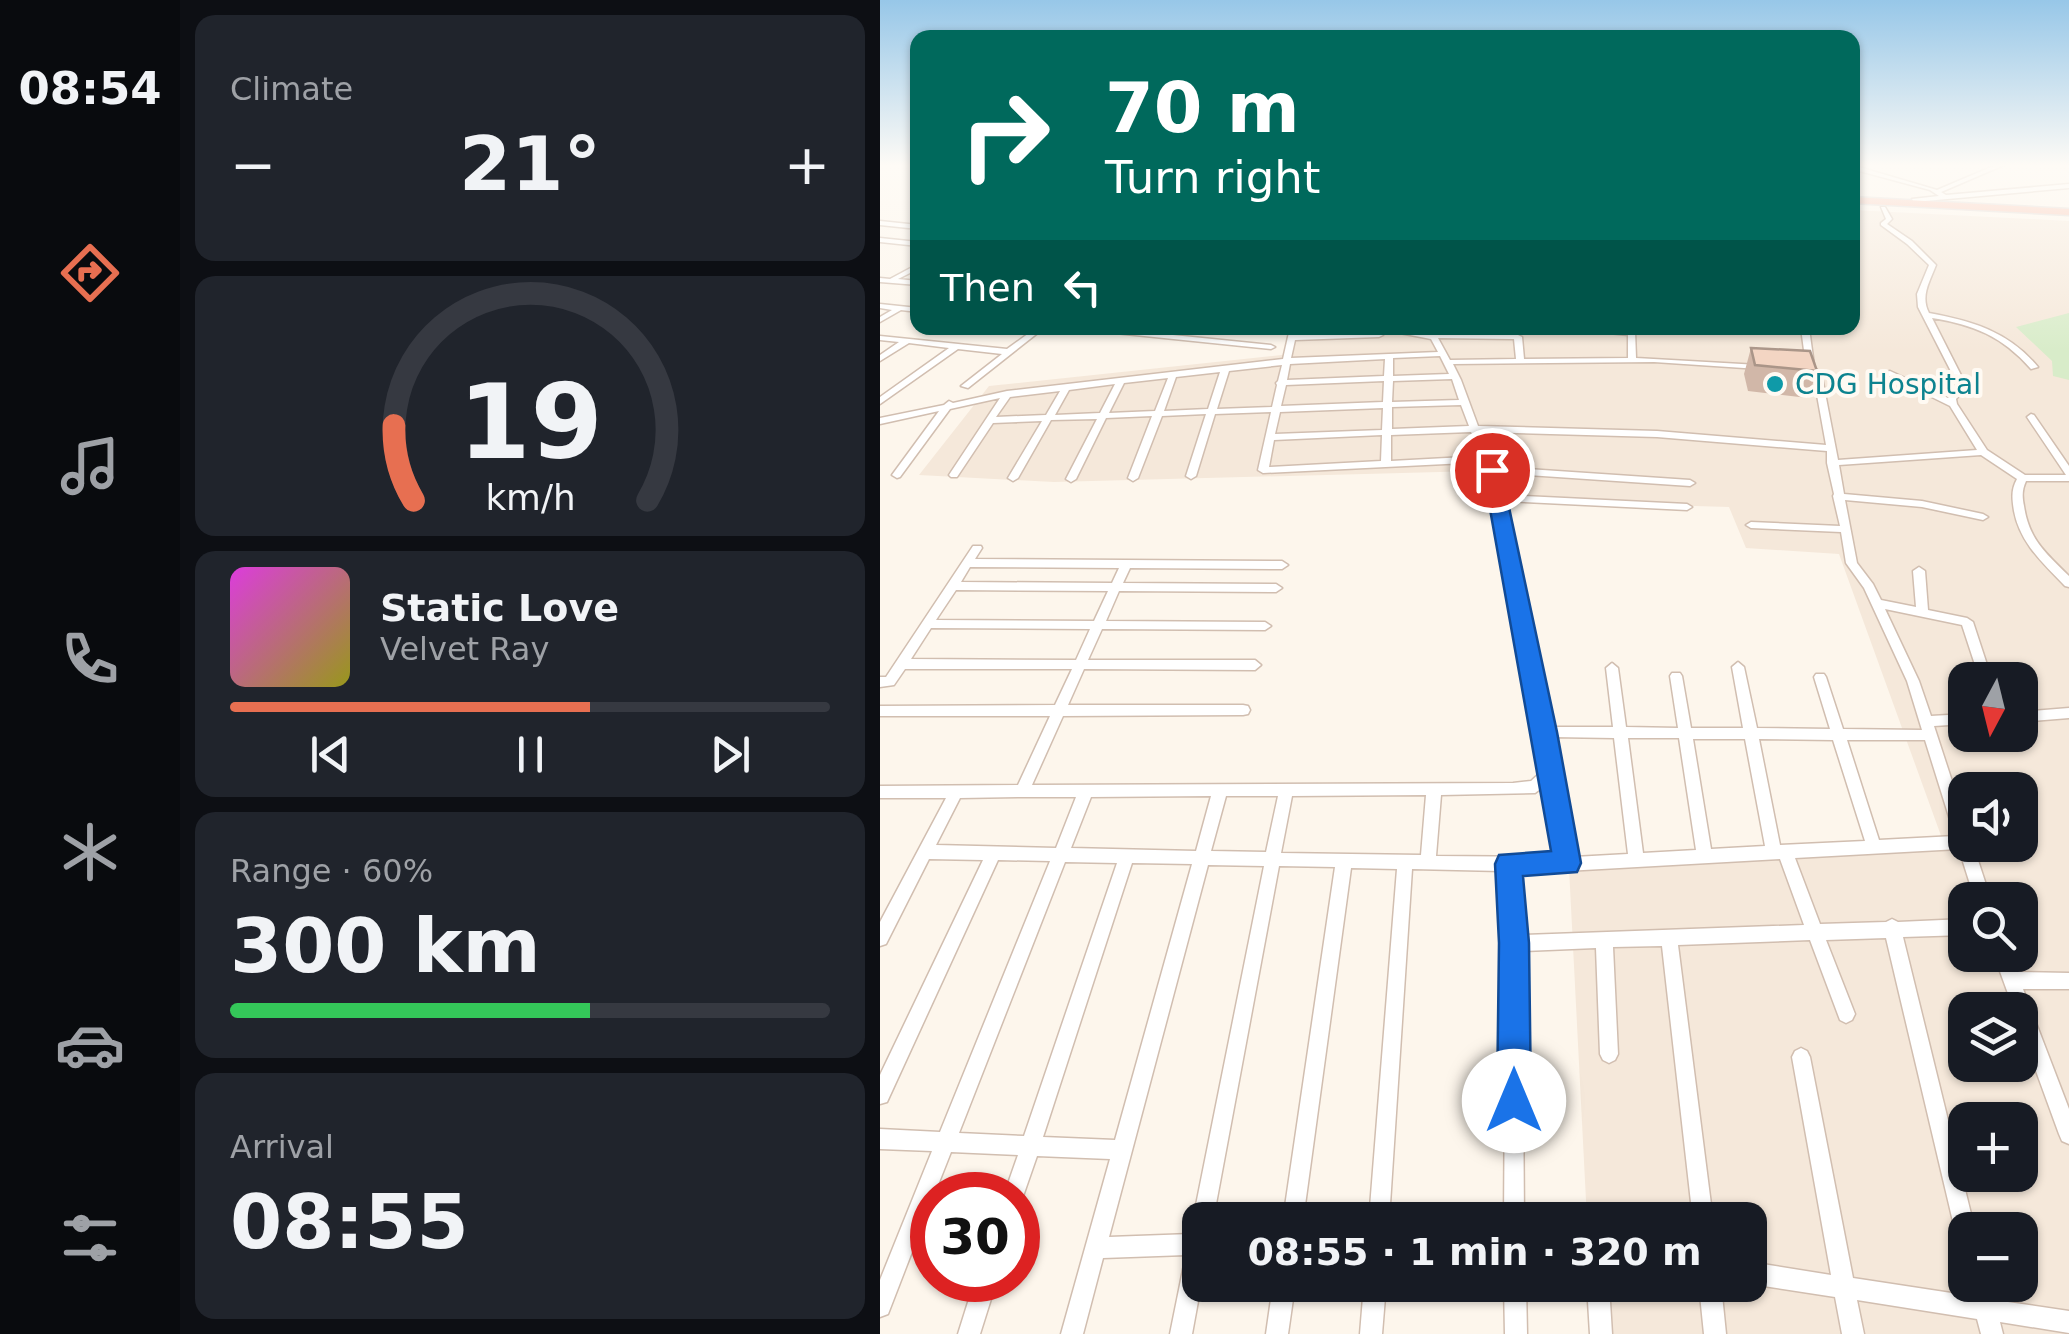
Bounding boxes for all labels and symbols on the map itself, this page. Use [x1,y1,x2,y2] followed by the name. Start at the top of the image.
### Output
[1795,368,1981,401] place label: CDG Hospital
[1764,373,1786,395] marker: CDG Hospital
[1450,428,1535,513] pin
[1948,662,2038,752] north arrow
[1462,1049,1566,1153] position arrow
[910,1172,1040,1302] speed limit sign: 30

